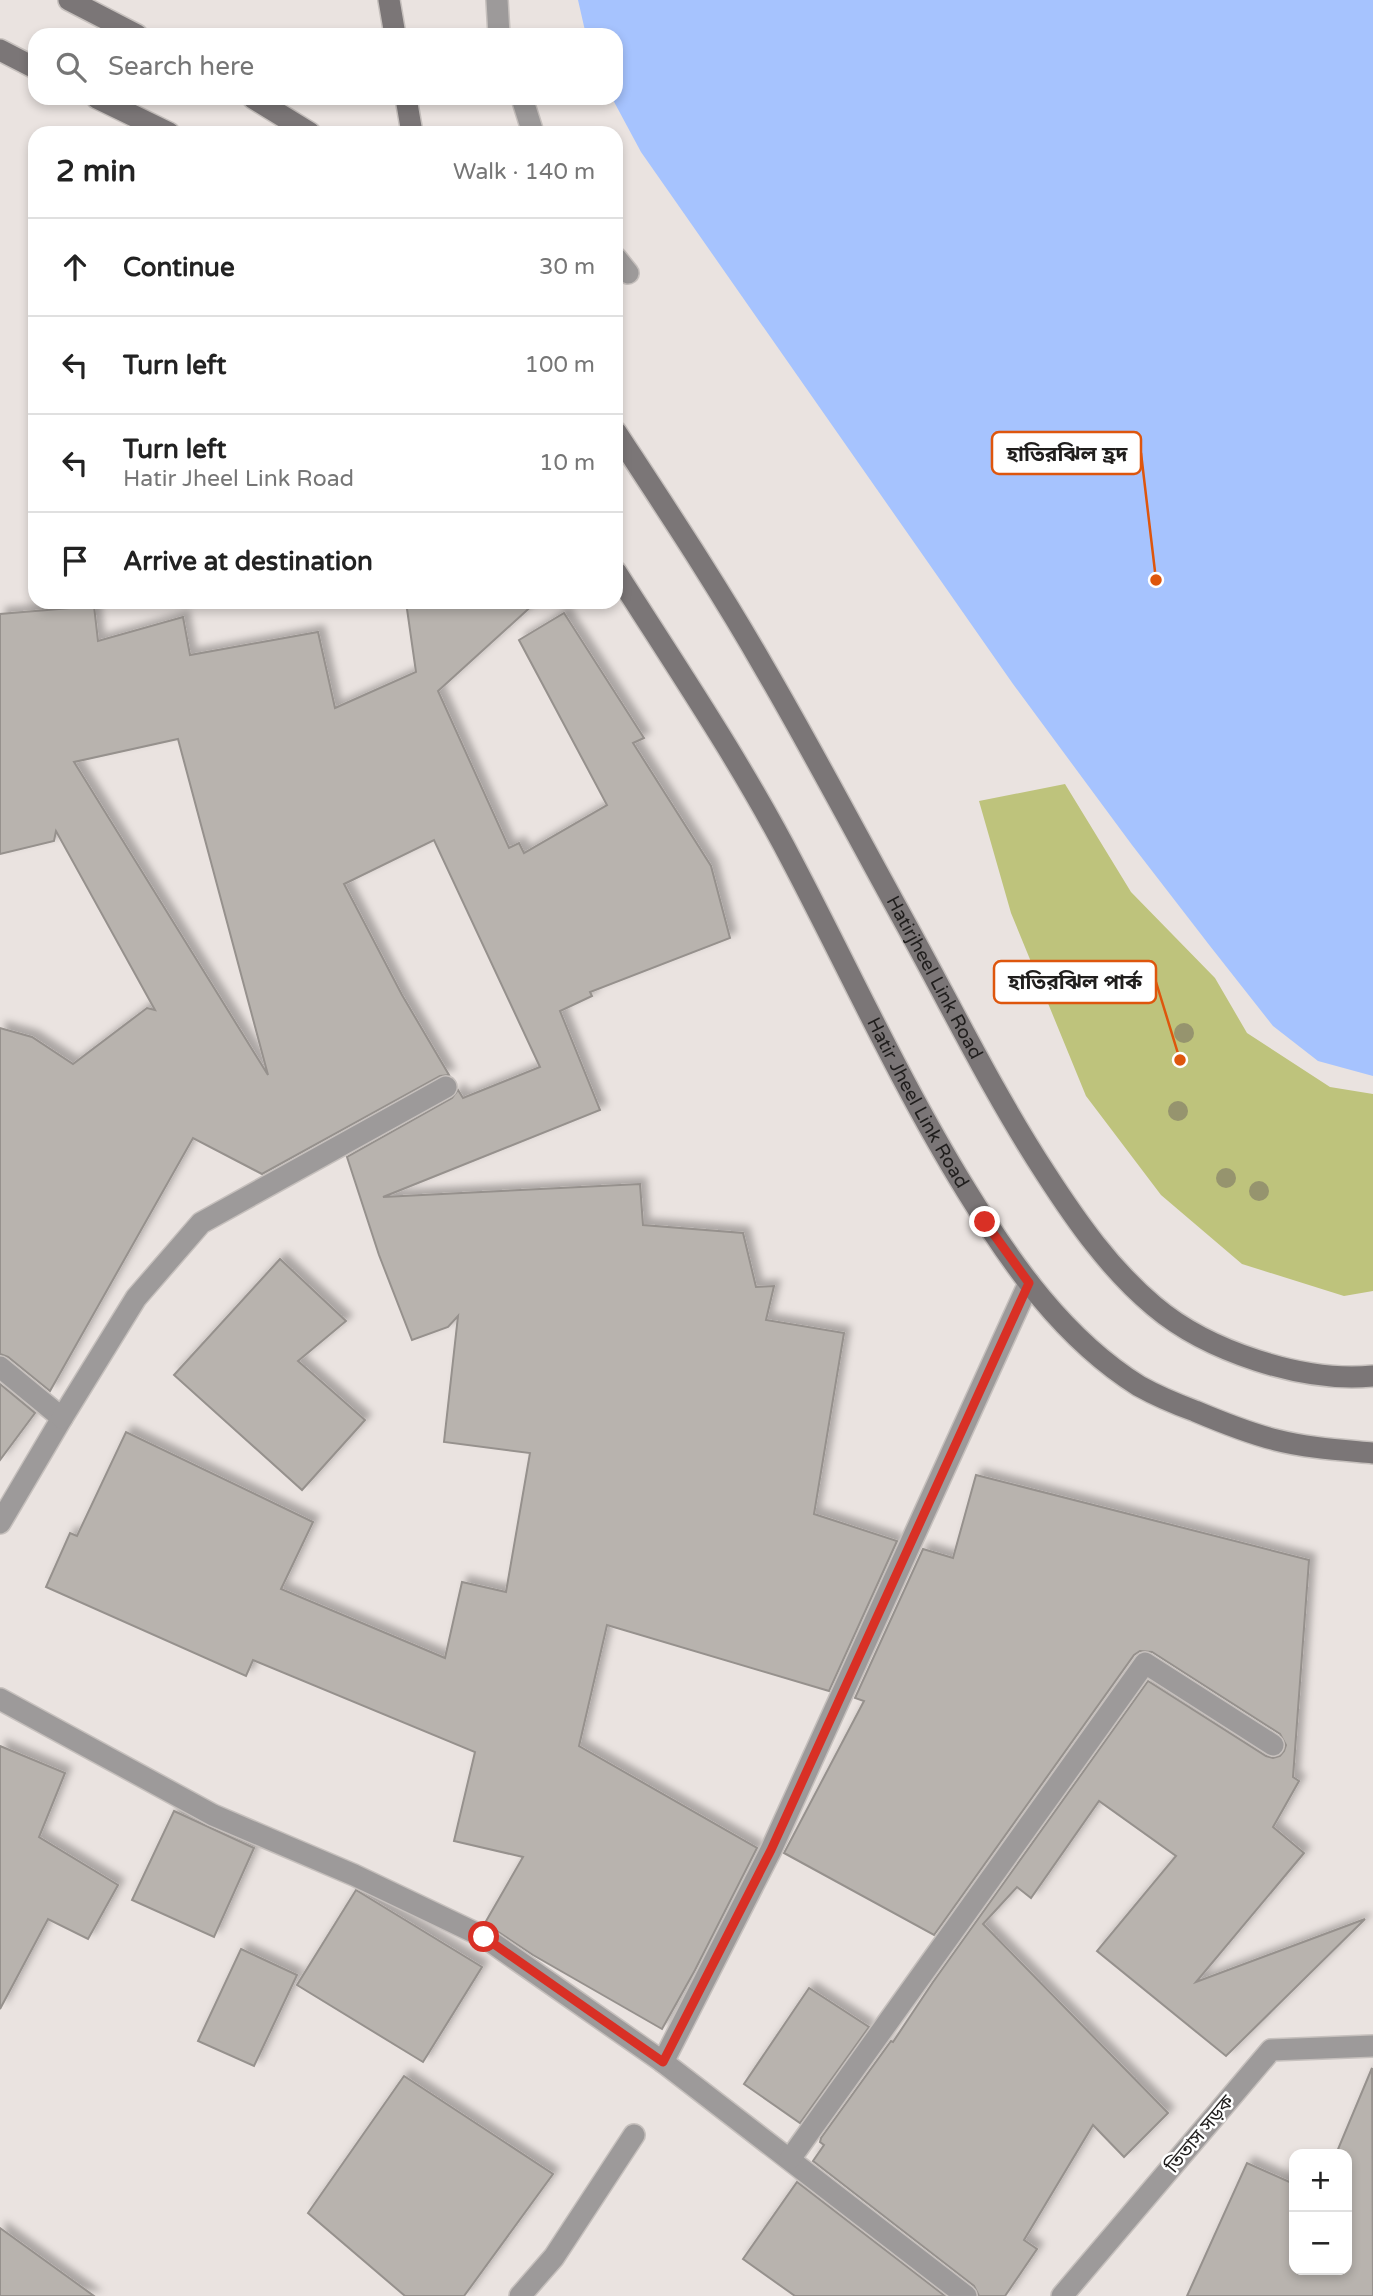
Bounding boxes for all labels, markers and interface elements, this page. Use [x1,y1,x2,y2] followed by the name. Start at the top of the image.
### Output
[28,28,623,105] search box
[52,48,90,86] icon: search
[108,51,254,82] text: Search here
[56,153,136,190] text: 2 min
[453,158,595,186] text: Walk · 140 m
[56,248,94,286] icon: ahead
[123,252,235,283] text: Continue
[539,253,595,281] text: 30 m
[56,346,94,384] icon: left
[123,350,226,381] text: Turn left
[525,351,595,379] text: 100 m
[992,432,1141,474] callout: হাতিরঝিল হ্রদ
[123,434,226,465] text: Turn left
[1006,442,1128,467] text: হাতিরঝিল হ্রদ
[56,444,94,482] icon: left
[539,449,595,477] text: 10 m
[123,465,354,493] text: Hatir Jheel Link Road
[56,542,94,580] icon: arrive
[123,546,373,577] text: Arrive at destination
[881,892,987,1063] street label: Hatirjheel Link Road
[994,961,1156,1003] callout: হাতিরঝিল পার্ক
[1007,970,1143,995] text: হাতিরঝিল পার্ক
[862,1014,973,1192] street label: Hatir Jheel Link Road
[969,1206,1000,1237] route end
[468,1921,499,1952] route start
[1160,2090,1239,2178] street label: তিতাস সড়ক
[1289,2149,1352,2275] map controls
[1289,2149,1352,2212] button: +
[1289,2212,1352,2275] button: −

